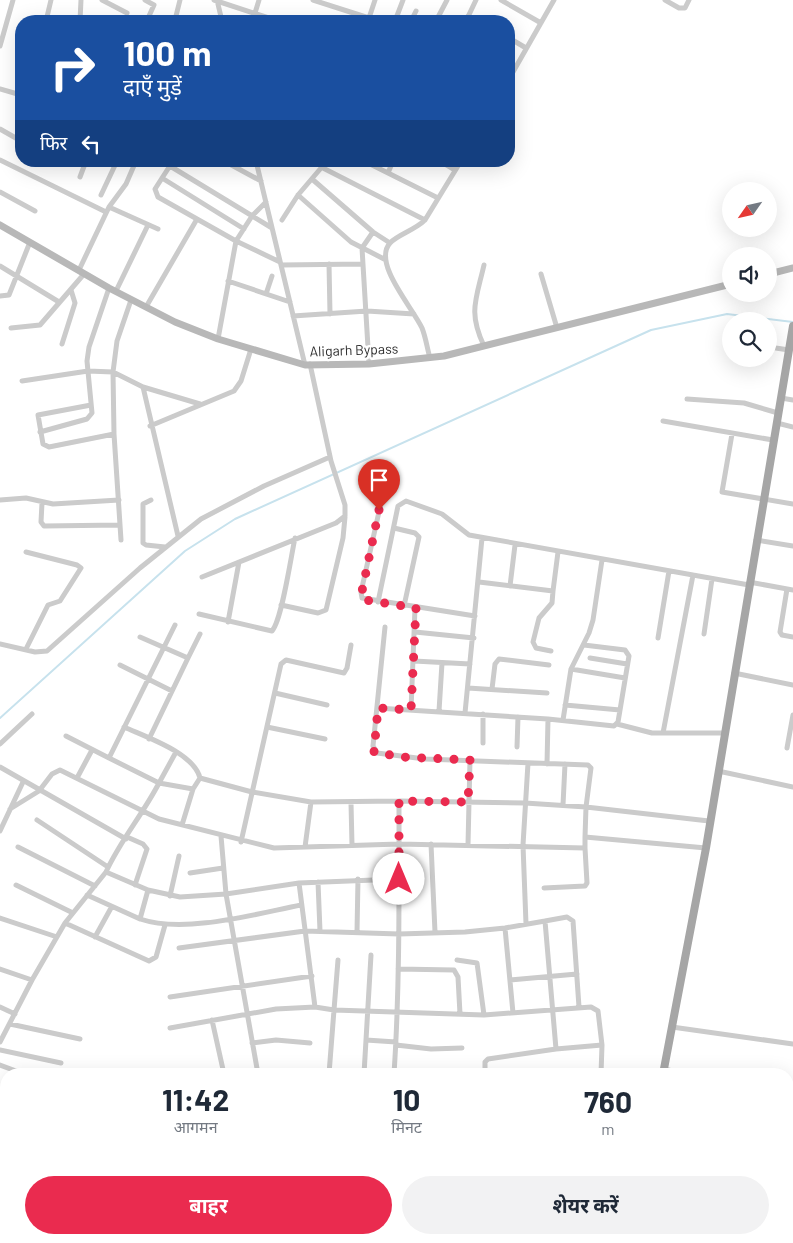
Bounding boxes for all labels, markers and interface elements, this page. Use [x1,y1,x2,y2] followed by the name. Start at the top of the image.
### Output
[123,31,212,73] text: 100 m
[40,35,105,100] icon: right
[123,73,182,99] text: दाएँ मुड़ें
[77,130,105,158] icon: left
[40,131,67,154] text: फिर
[722,182,778,238] north arrow
[722,182,777,367] map controls
[722,247,777,302] button: sound
[722,312,777,367] button: search
[309,339,399,360] street label: Aligarh Bypass
[358,459,400,510] pin
[365,466,393,494] icon: arrive
[372,852,424,904] position arrow
[162,1081,229,1117] text: 11:42
[393,1081,420,1117] text: 10
[584,1083,632,1119] text: 760
[174,1117,218,1136] text: आगमन
[391,1117,422,1136] text: मिनट
[601,1119,615,1138] text: m
[25,1176,392,1234] button: बाहर
[402,1176,769,1234] button: शेयर करें

